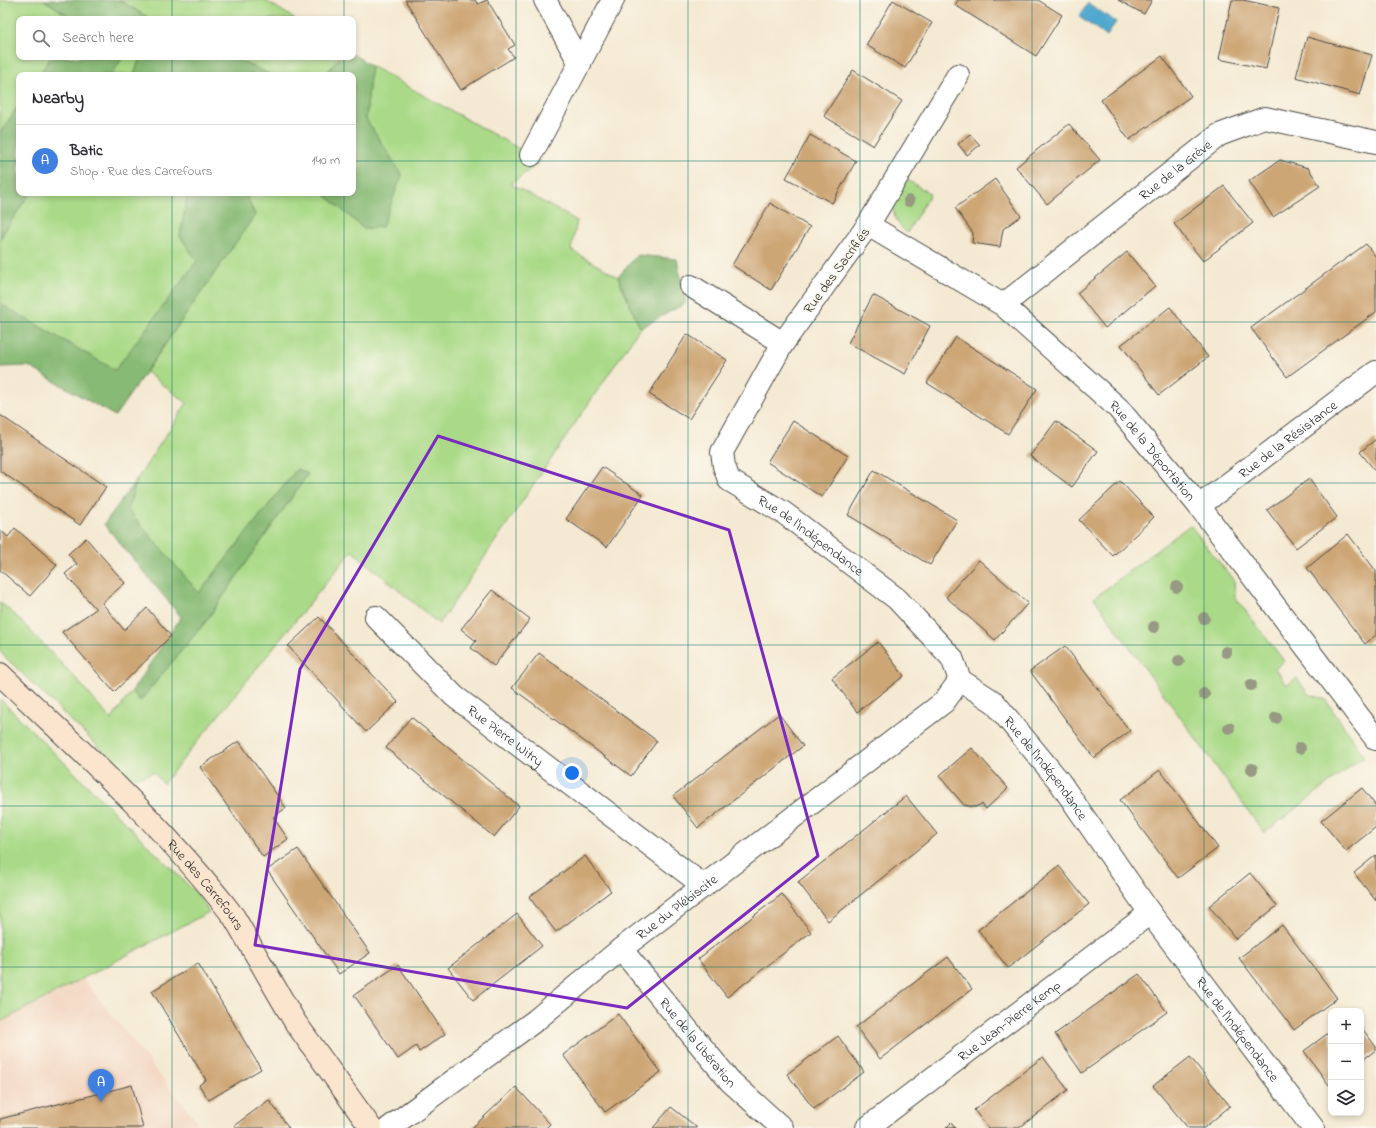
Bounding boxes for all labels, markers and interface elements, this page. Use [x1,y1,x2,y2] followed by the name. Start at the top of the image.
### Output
[16,16,356,60] search box
[30,27,52,49] icon: search
[62,27,134,49] text: Search here
[32,86,84,111] text: Nearby
[1135,135,1218,206] street label: Rue de la Grève
[70,140,103,162] text: Batic
[41,151,49,170] text: A
[312,151,340,170] text: 140 m
[70,162,212,181] text: Shop · Rue des Carrefours
[799,223,876,318] street label: Rue des Sacrifiés
[1235,395,1343,485] street label: Rue de la Résistance
[1104,396,1200,506] street label: Rue de la Déportation
[753,490,868,582] street label: Rue de l'Indépendance
[462,701,548,773] street label: Rue Pierre Witry
[998,712,1092,826] street label: Rue de l'Indépendance
[562,763,582,783] your location
[161,835,249,935] street label: Rue des Carrefours
[632,869,723,946] street label: Rue du Plébiscite
[1190,973,1284,1087] street label: Rue de l'Indépendance
[954,975,1066,1068] street label: Rue Jean-Pierre Kemp
[653,994,740,1094] street label: Rue de la Libération
[1328,1008,1364,1116] map controls
[1328,1008,1364,1044] button: +
[1328,1044,1364,1080] button: −
[88,1069,114,1102] pin: A
[1328,1080,1364,1116] button: layers

